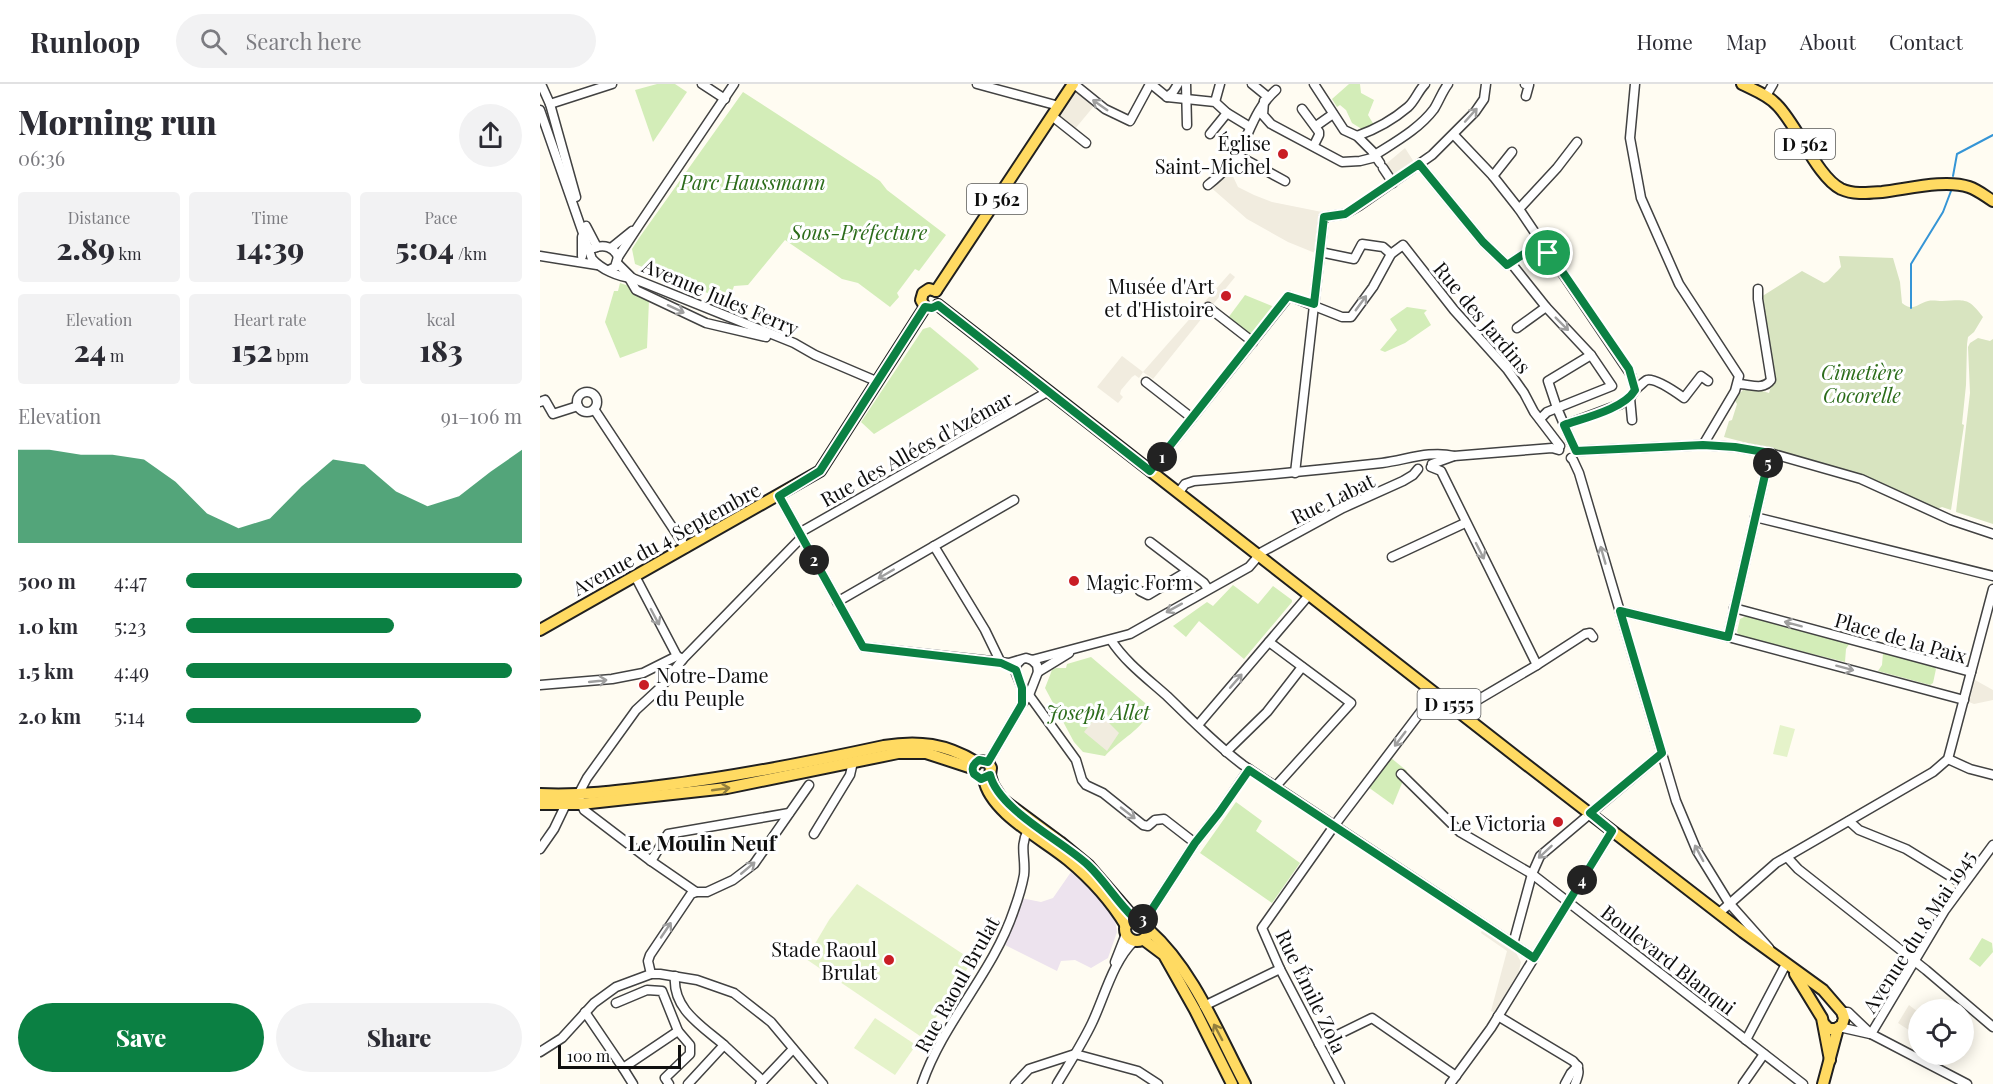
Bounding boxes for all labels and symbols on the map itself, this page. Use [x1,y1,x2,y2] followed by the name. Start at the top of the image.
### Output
[1093,99,1109,111] one-way arrow
[1464,108,1478,123] one-way arrow
[1155,129,1271,179] place label: Église Saint-Michel
[1775,129,1835,159] road number: D 562
[1276,147,1290,161] marker: Église Saint-Michel
[679,168,826,195] park label: Parc Haussmann
[967,184,1027,214] road number: D 562
[790,218,928,245] park label: Sous-Préfecture
[1522,227,1573,278] pin
[638,250,803,341] street label: Avenue Jules Ferry
[1428,255,1538,379] street label: Rue des Jardins
[1104,272,1215,322] place label: Musée d'Art et d'Histoire
[1219,289,1233,303] marker: Musée d'Art et d'Histoire
[1355,295,1367,311] one-way arrow
[667,304,685,316] one-way arrow
[1554,316,1569,331] one-way arrow
[1821,358,1904,408] park label: Cimetière Cocorelle
[815,384,1017,512] street label: Rue des Allées d'Azémar
[1147,442,1177,472] pin: 1
[1753,448,1783,478] pin: 5
[1286,466,1379,530] street label: Rue Labat
[566,475,765,601] street label: Avenue du 4 Septembre
[1475,542,1486,560] one-way arrow
[799,545,829,575] pin: 2
[1597,546,1608,565] one-way arrow
[878,568,895,580] one-way arrow
[1086,568,1193,595] place label: Magic Form
[1067,574,1081,588] marker: Magic Form
[1166,603,1183,615] one-way arrow
[1832,605,1971,669] street label: Place de la Paix
[649,608,661,625] one-way arrow
[1784,618,1803,629] one-way arrow
[656,661,769,711] place label: Notre-Dame du Peuple
[1835,663,1854,674] one-way arrow
[1230,673,1243,689] one-way arrow
[588,675,608,686] one-way arrow
[637,678,651,692] marker: Notre-Dame du Peuple
[1418,689,1480,719] road number: D 1555
[1046,698,1151,725] park label: Joseph Allet
[1393,731,1406,747] one-way arrow
[710,783,730,794] one-way arrow
[1119,806,1135,819] one-way arrow
[1449,809,1546,836] place label: Le Victoria
[1551,815,1565,829] marker: Le Victoria
[628,828,779,856] district label: Le Moulin Neuf
[1538,844,1553,859] one-way arrow
[1693,845,1705,862] one-way arrow
[1855,845,1981,1018] street label: Avenue du 8 Mai 1945
[740,861,755,875] one-way arrow
[1567,865,1597,895] pin: 4
[1596,898,1742,1020] street label: Boulevard Blanqui
[1128,904,1158,934] pin: 3
[907,910,1005,1057] street label: Rue Raoul Brulat
[660,923,672,939] one-way arrow
[1270,925,1354,1057] street label: Rue Émile Zola
[771,935,878,985] place label: Stade Raoul Brulat
[882,953,896,967] marker: Stade Raoul Brulat
[1212,1024,1224,1041] one-way arrow
[558,1042,681,1070] scale bar

